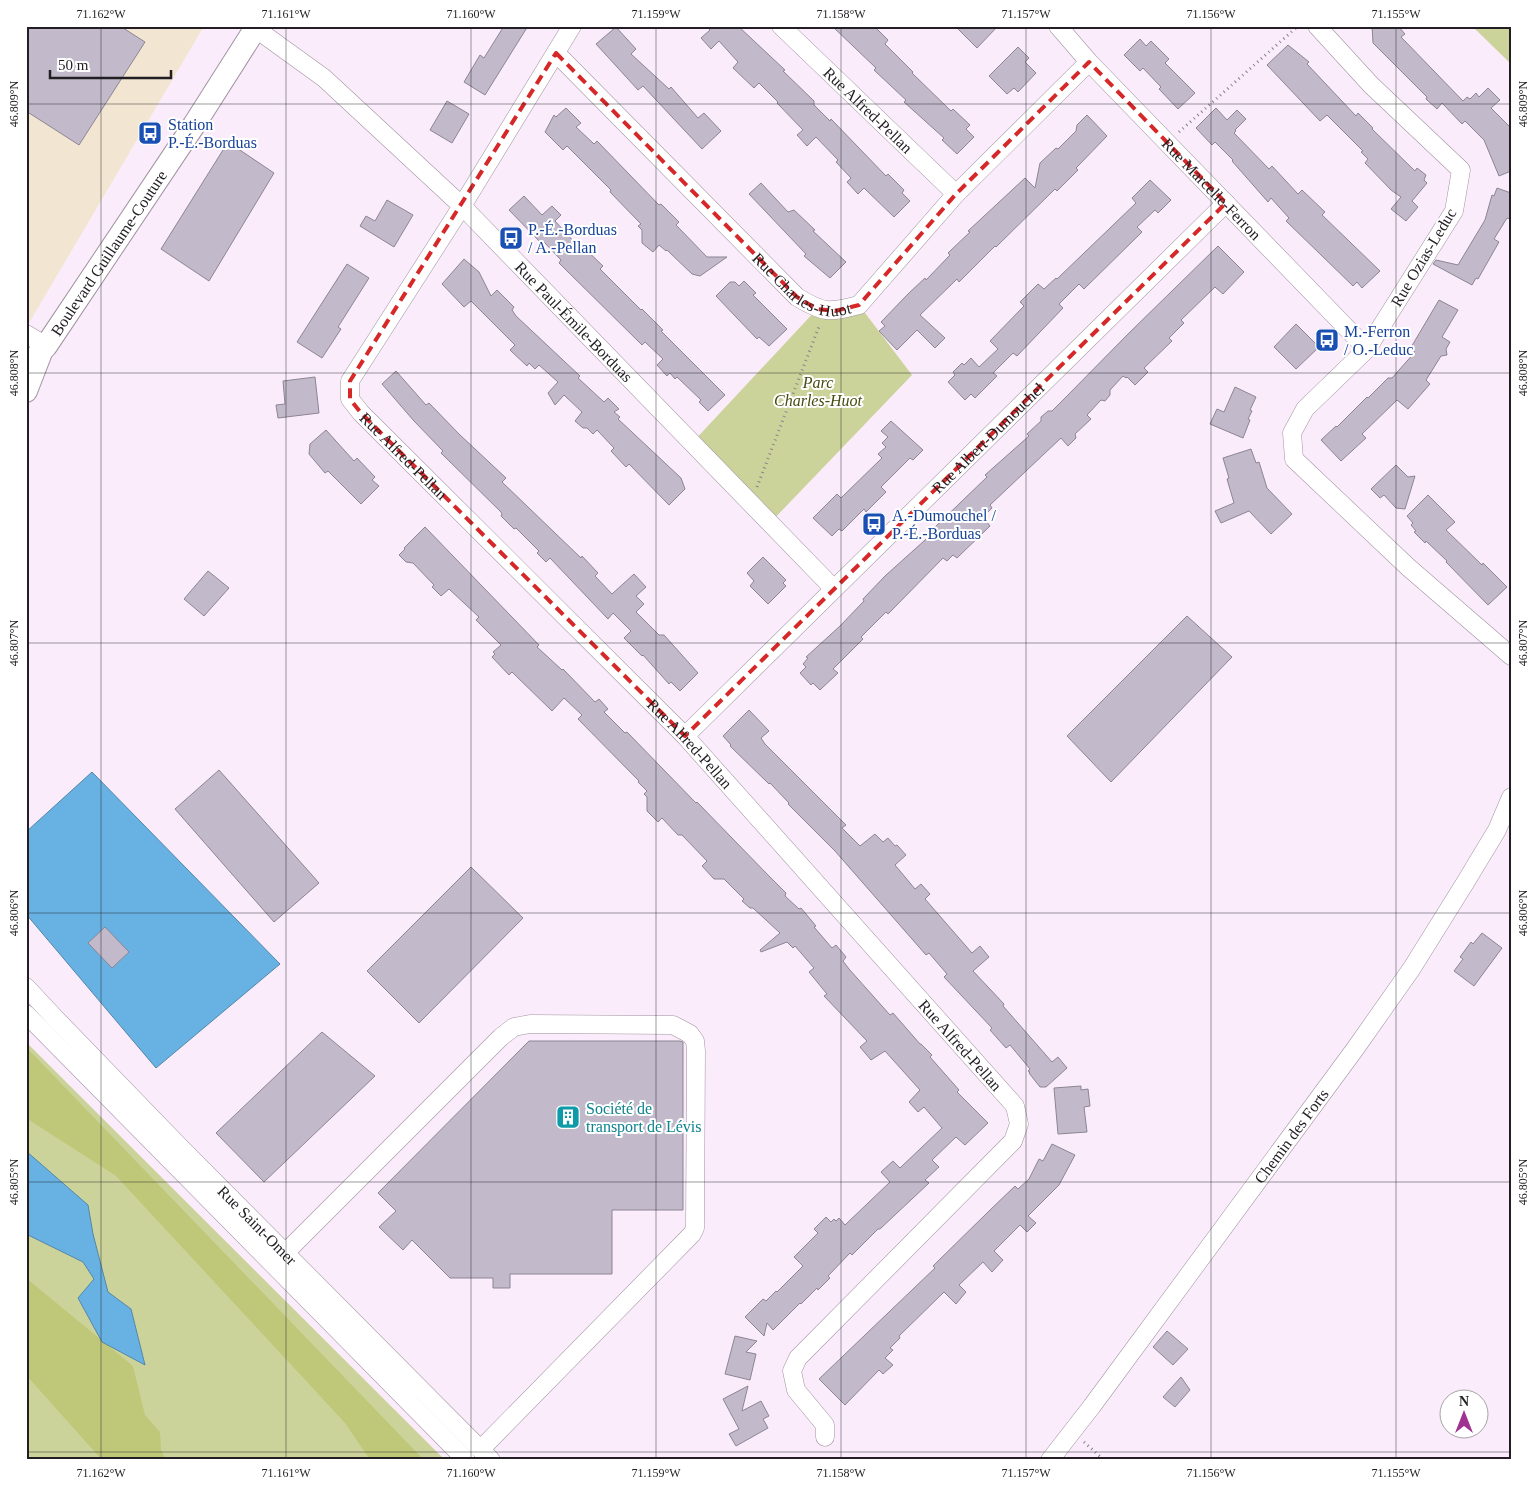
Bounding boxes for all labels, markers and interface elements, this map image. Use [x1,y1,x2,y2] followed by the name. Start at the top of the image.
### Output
[76,7,126,21] text: 71.162°W
[261,7,311,21] text: 71.161°W
[446,7,496,21] text: 71.160°W
[631,7,681,21] text: 71.159°W
[816,7,866,21] text: 71.158°W
[1001,7,1051,21] text: 71.157°W
[1186,7,1236,21] text: 71.156°W
[1371,7,1421,21] text: 71.155°W
[50,48,171,80] scale bar
[58,57,89,73] text: 50 m
[820,64,916,156] street label: Rue Alfred-Pellan
[7,80,21,127] text: 46.809°N
[1516,80,1530,127] text: 46.809°N
[168,116,257,151] place label: Station P.-É.-Borduas
[137,120,163,146] bus stop icon: Station P.-É.-Borduas
[1158,135,1264,243] street label: Rue Marcelle-Ferron
[48,167,170,339] street label: Boulevard Guillaume-Couture
[1387,205,1459,309] street label: Rue Ozias-Leduc
[528,220,617,256] place label: P.-É.-Borduas / A.-Pellan
[498,225,524,251] bus stop icon: P.-É.-Borduas / A.-Pellan
[749,249,853,320] street label: Rue Charles-Huot
[512,258,636,385] street label: Rue Paul-Émile-Borduas
[1344,323,1413,358] place label: M.-Ferron / O.-Leduc
[1314,327,1340,353] bus stop icon: M.-Ferron / O.-Leduc
[7,349,21,396] text: 46.808°N
[1516,349,1530,396] text: 46.808°N
[774,374,863,409] park label: Parc Charles-Huot
[929,379,1048,497] street label: Rue Albert-Dumouchel
[356,409,451,503] street label: Rue Alfred-Pellan
[892,507,997,542] place label: A.-Dumouchel / P.-É.-Borduas
[861,511,887,537] bus stop icon: A.-Dumouchel / P.-É.-Borduas
[7,619,21,666] text: 46.807°N
[1516,619,1530,666] text: 46.807°N
[644,696,736,792] street label: Rue Alfred-Pellan
[7,889,21,936] text: 46.806°N
[1516,889,1530,936] text: 46.806°N
[915,996,1005,1094] street label: Rue Alfred-Pellan
[1251,1086,1332,1187] street label: Chemin des Forts
[586,1100,702,1136] place label: Société de transport de Lévis
[555,1104,581,1130] building icon: Société de transport de Lévis
[7,1158,21,1205] text: 46.805°N
[1516,1158,1530,1205] text: 46.805°N
[214,1182,300,1269] street label: Rue Saint-Omer
[1440,1388,1490,1438] north arrow
[1459,1394,1469,1409] text: N
[76,1466,126,1480] text: 71.162°W
[261,1466,311,1480] text: 71.161°W
[446,1466,496,1480] text: 71.160°W
[631,1466,681,1480] text: 71.159°W
[816,1466,866,1480] text: 71.158°W
[1001,1466,1051,1480] text: 71.157°W
[1186,1466,1236,1480] text: 71.156°W
[1371,1466,1421,1480] text: 71.155°W

